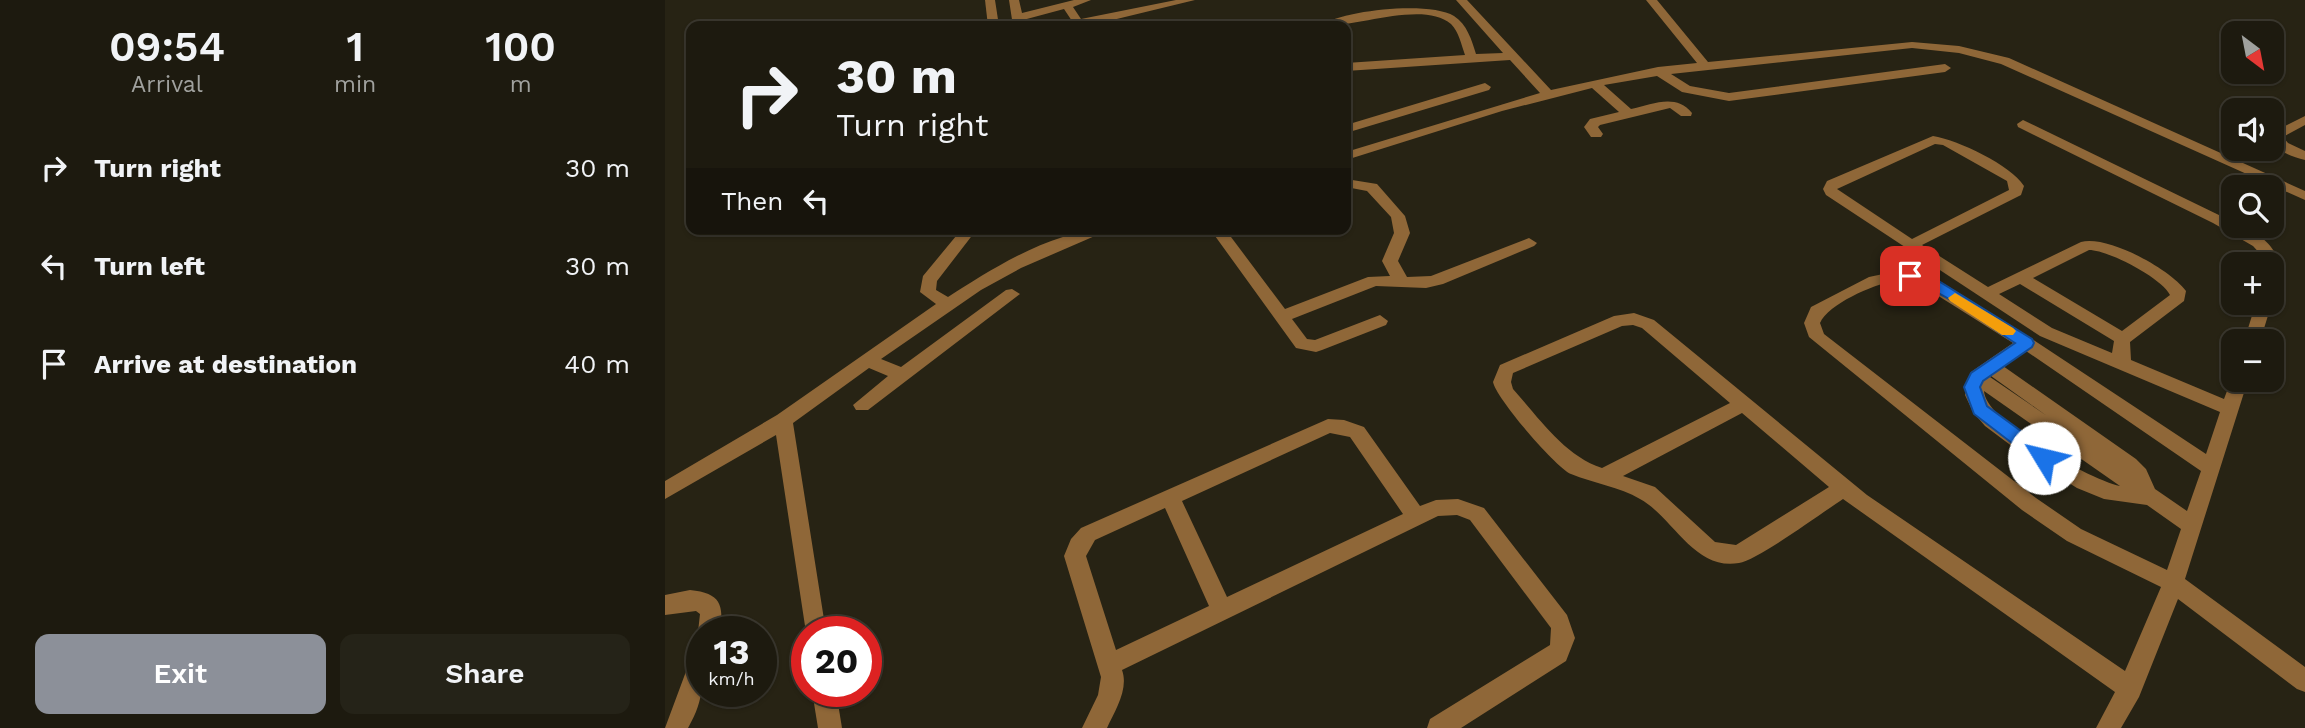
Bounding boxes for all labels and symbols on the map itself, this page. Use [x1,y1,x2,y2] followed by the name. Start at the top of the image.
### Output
[2221,21,2284,84] north arrow
[1880,246,1940,306] pin
[2007,421,2081,495] position arrow
[791,616,882,707] speed limit sign: 20

